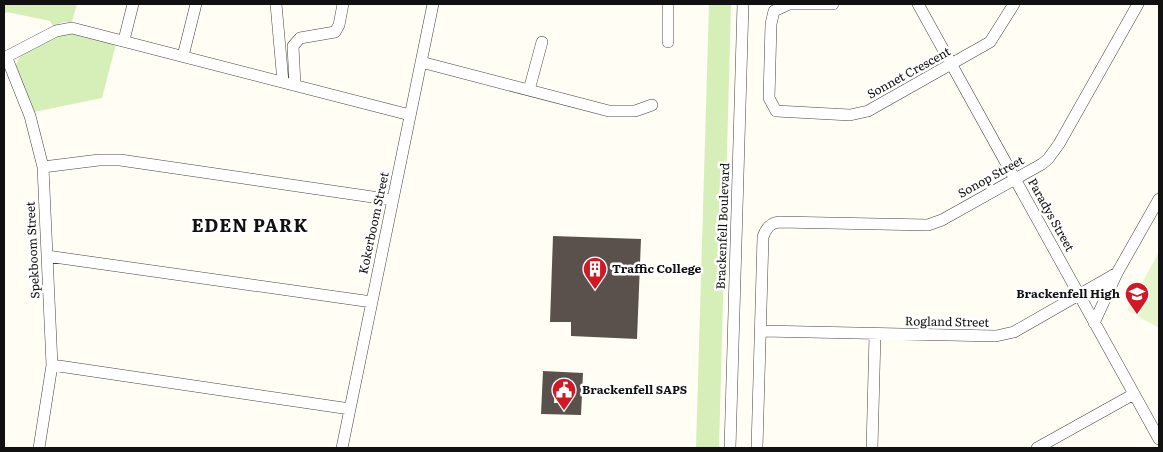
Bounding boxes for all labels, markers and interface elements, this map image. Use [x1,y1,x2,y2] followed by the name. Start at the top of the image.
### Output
[863,42,954,103] street label: Sonnet Crescent
[954,150,1027,202] street label: Sonop Street
[711,162,733,290] street label: Brackenfell Boulevard
[353,170,393,276] street label: Kokerboom Street
[1024,175,1080,255] street label: Paradys Street
[20,201,44,299] street label: Spekboom Street
[191,211,309,238] district label: EDEN PARK
[582,256,608,290] building icon: Traffic College
[612,259,702,277] place label: Traffic College
[1124,281,1150,315] school or university icon: Brackenfell High
[1016,284,1120,302] place label: Brackenfell High
[905,311,989,331] street label: Rogland Street
[551,377,577,411] public building icon: Brackenfell SAPS
[582,380,687,398] place label: Brackenfell SAPS

